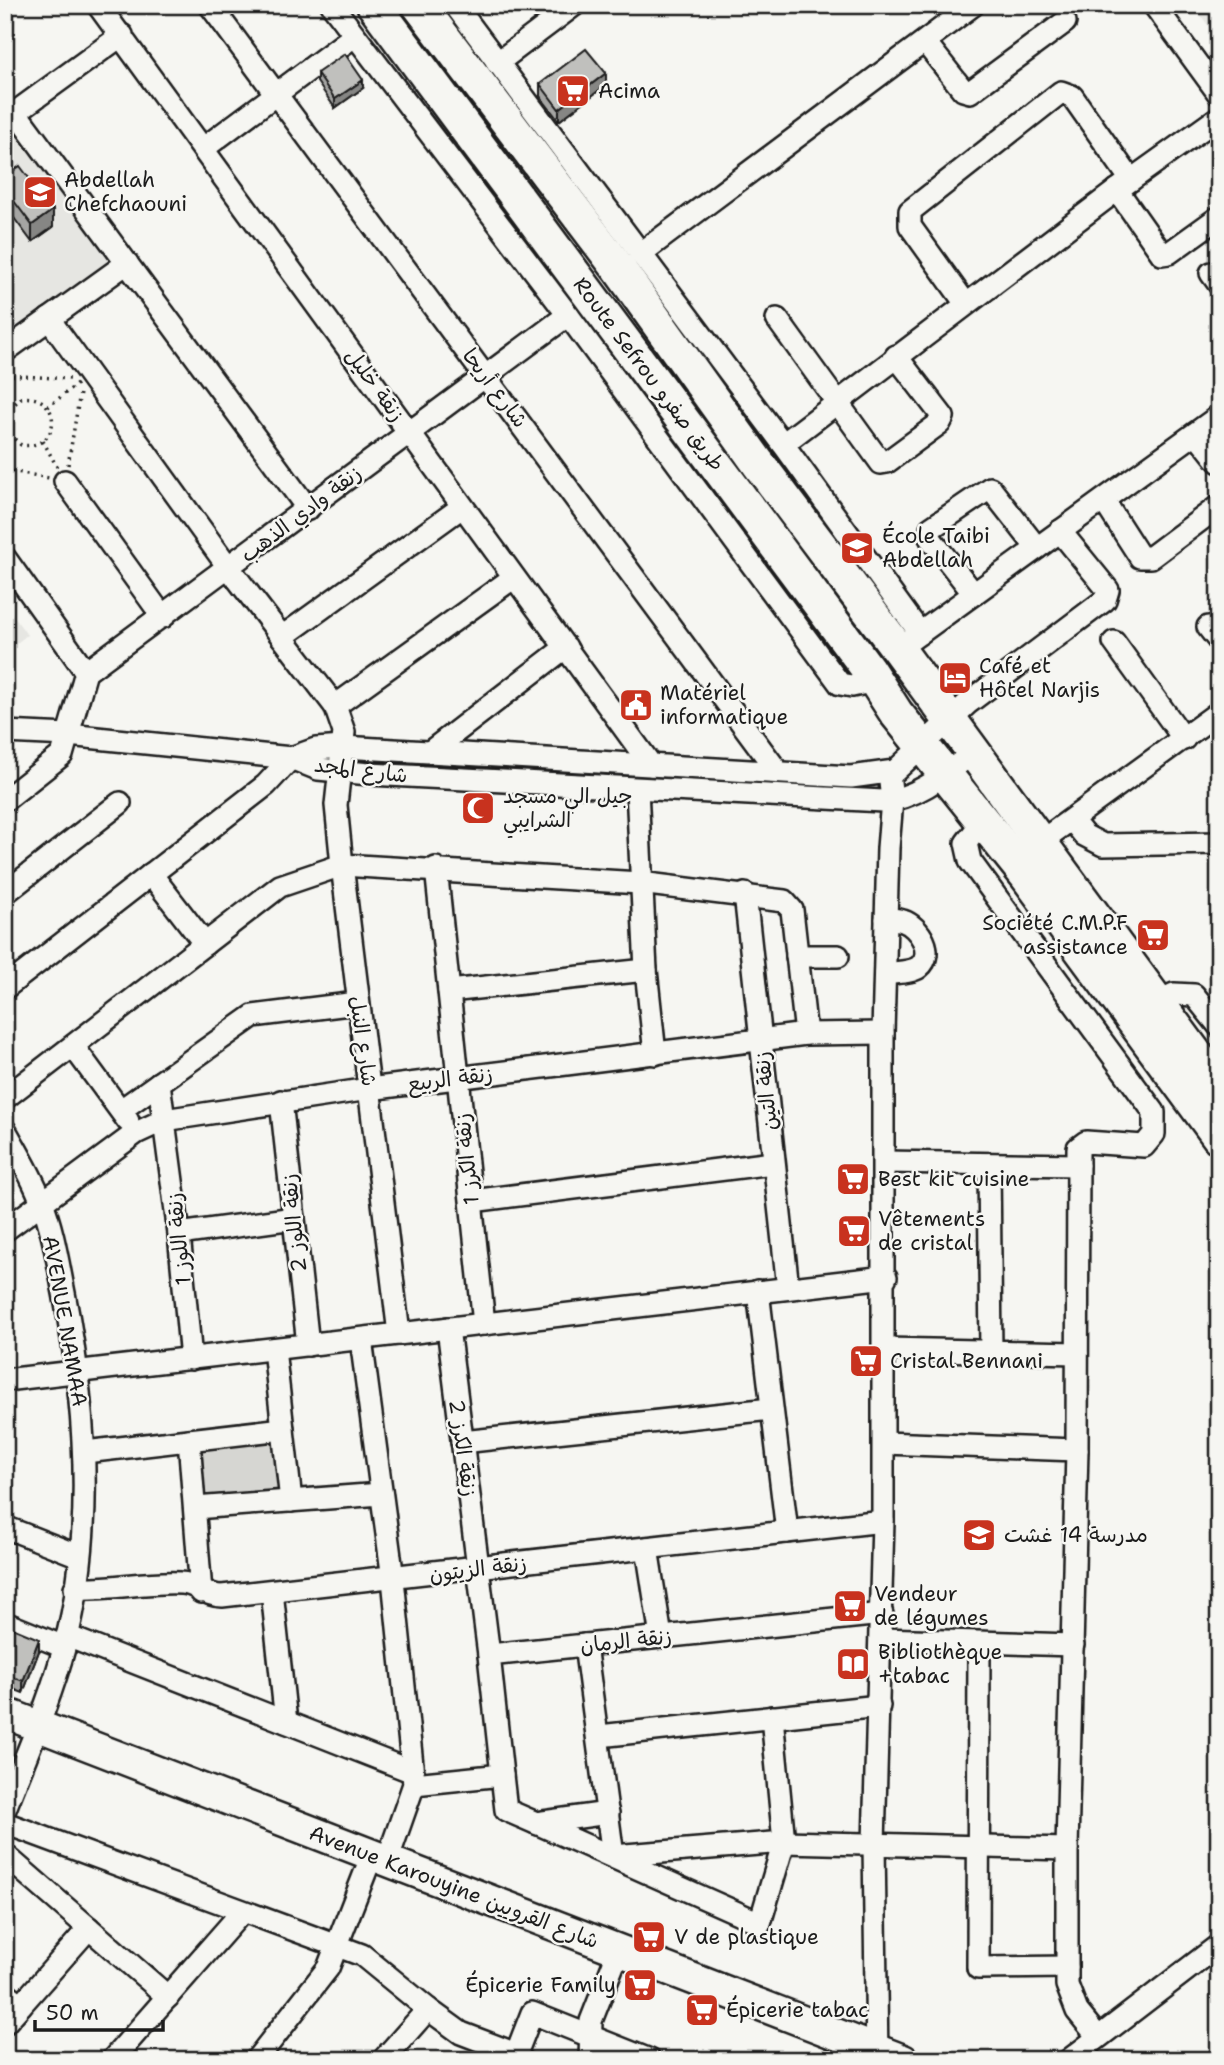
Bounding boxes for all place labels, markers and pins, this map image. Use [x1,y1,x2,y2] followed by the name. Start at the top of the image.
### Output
[554,72,592,110] supermarket icon: Acima
[598,77,660,105] place label: Acima
[64,166,187,218] place label: Abdellah Chefchaouni
[21,173,59,211] school or university icon: Abdellah Chefchaouni
[882,521,990,574] place label: École Taibi Abdellah
[838,529,876,567] school or university icon: École Taibi Abdellah
[979,652,1100,704] place label: Café et Hôtel Narjis
[936,659,974,697] hotel icon: Café et Hôtel Narjis
[660,679,788,731] place label: Matériel informatique
[617,686,655,724] public building icon: Matériel informatique
[503,782,633,839] place label: جيل الي مسجد الشرايبي
[459,789,497,827] mosque icon: جيل الي مسجد الشرايبي
[982,909,1128,961] place label: Société C.M.P.F assistance
[1134,916,1172,954] supermarket icon: Société C.M.P.F assistance
[834,1160,872,1198] supermarket icon: Best kit cuisine
[878,1165,1030,1193] place label: Best kit cuisine
[878,1205,985,1257] place label: Vêtements de cristal
[835,1212,873,1250] supermarket icon: Vêtements de cristal
[847,1342,885,1380] supermarket icon: Cristal Bennani
[890,1347,1043,1375] place label: Cristal Bennani
[960,1516,998,1554] school or university icon: مدرسة 14 غشت
[1004,1521,1148,1549] place label: مدرسة 14 غشت
[874,1580,989,1632] place label: Vendeur de légumes
[831,1587,869,1625] supermarket icon: Vendeur de légumes
[878,1638,1002,1690] place label: Bibliothèque +tabac
[834,1645,872,1683] library icon: Bibliothèque +tabac
[630,1918,668,1956] supermarket icon: V de plastique
[674,1923,819,1951] place label: V de plastique
[621,1966,659,2004] supermarket icon: Épicerie Family
[465,1970,616,1999] place label: Épicerie Family
[683,1991,721,2029] supermarket icon: Épicerie tabac
[726,1995,869,2024] place label: Épicerie tabac

